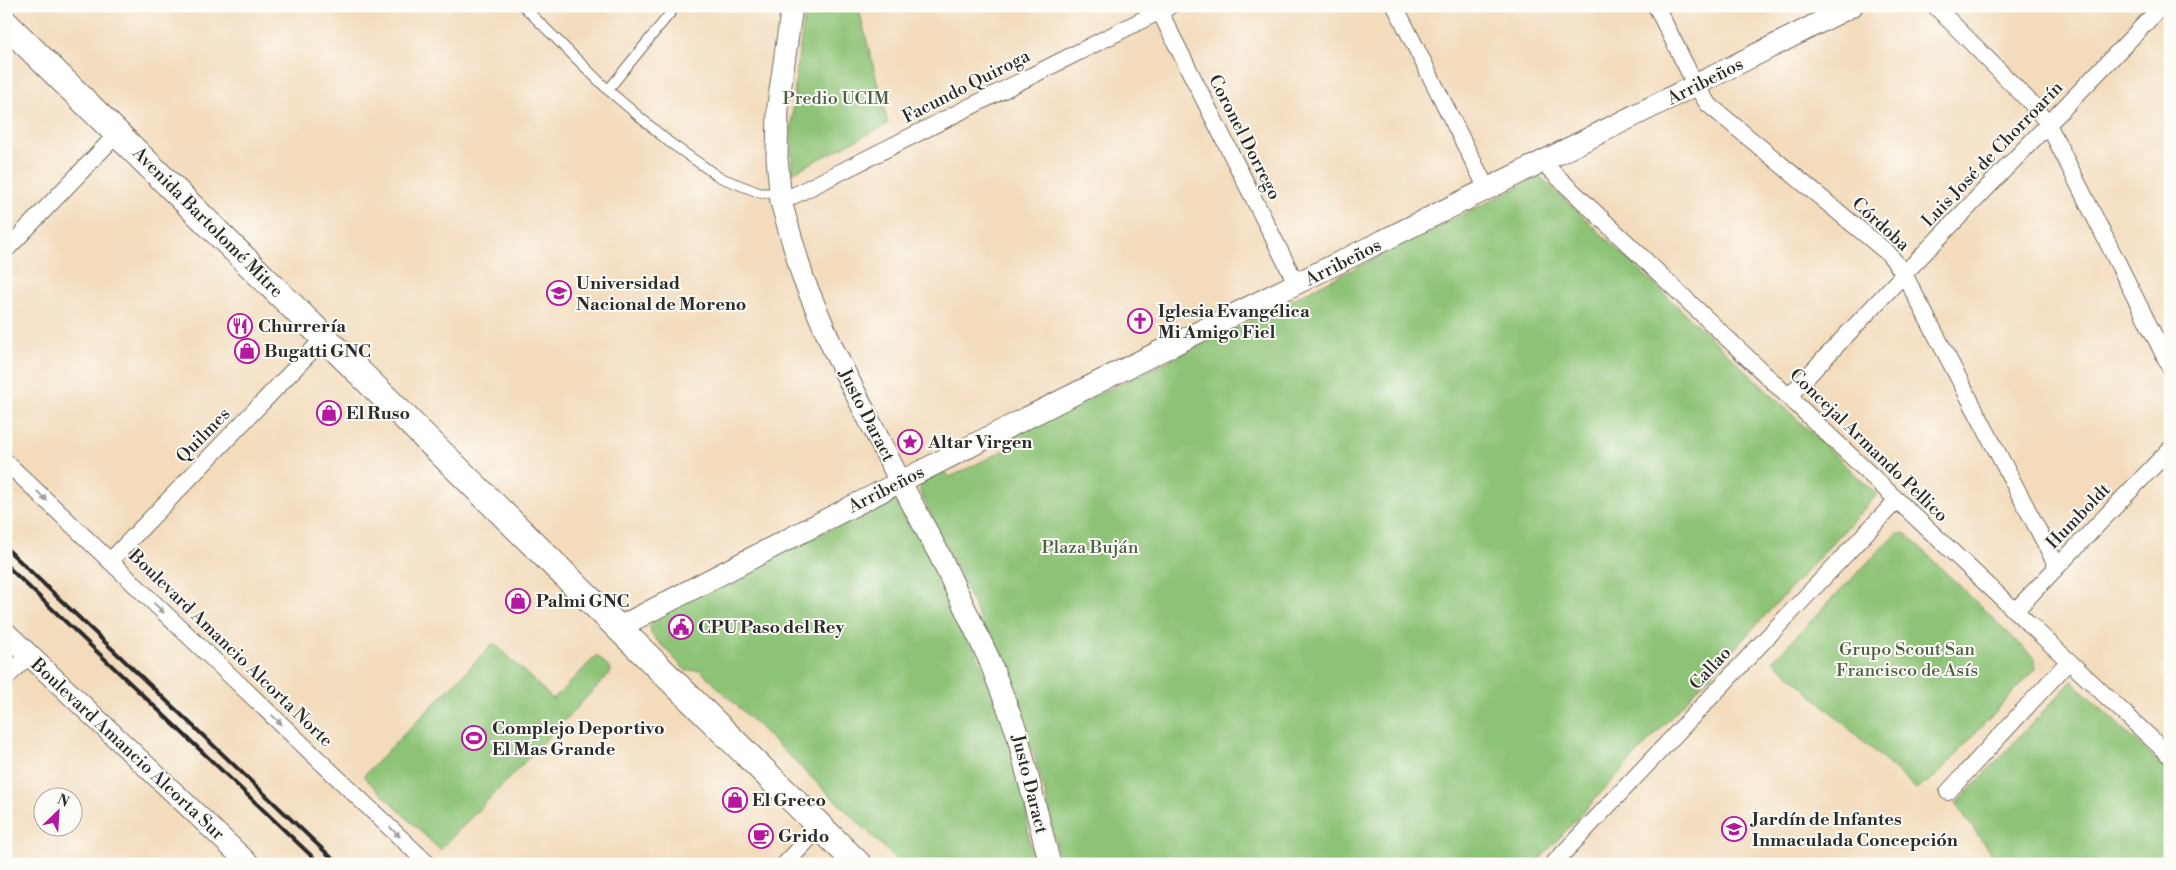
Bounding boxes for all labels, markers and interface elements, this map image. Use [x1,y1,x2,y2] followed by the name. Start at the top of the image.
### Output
[898,44,1035,129] street label: Facundo Quiroga
[1662,52,1747,111] street label: Arribeños
[1203,71,1286,204] street label: Coronel Dorrego
[1917,76,2068,232] street label: Luis José de Chorroarín
[782,87,890,110] park label: Predio UCIM
[127,141,288,303] street label: Avenida Bartolomé Mitre
[1847,192,1915,257] street label: Córdoba
[1300,233,1385,292] street label: Arribeños
[576,272,746,316] place label: Universidad Nacional de Moreno
[546,280,572,306] school or university icon: Universidad Nacional de Moreno
[1158,300,1310,344] place label: Iglesia Evangélica Mi Amigo Fiel
[1127,308,1153,334] church icon: Iglesia Evangélica Mi Amigo Fiel
[227,313,253,339] restaurant icon: Churrería
[258,315,346,338] place label: Churrería
[234,338,260,364] shop icon: Bugatti GNC
[264,340,371,363] place label: Bugatti GNC
[833,364,900,466] street label: Justo Daract
[1785,364,1953,527] street label: Concejal Armando Pellico
[316,400,342,426] shop icon: El Ruso
[346,402,410,425] place label: El Ruso
[171,403,235,468] street label: Quilmes
[897,429,923,455] place icon: Altar Virgen
[927,431,1032,454] place label: Altar Virgen
[843,460,928,519] street label: Arribeños
[2041,478,2116,554] street label: Humboldt
[35,490,47,502] one-way arrow
[1042,536,1139,559] park label: Plaza Buján
[123,544,338,752] street label: Boulevard Amancio Alcorta Norte
[505,588,531,614] shop icon: Palmi GNC
[536,590,629,613] place label: Palmi GNC
[153,602,165,614] one-way arrow
[668,614,694,640] public building icon: CPU Paso del Rey
[698,616,845,639] place label: CPU Paso del Rey
[1836,638,1978,682] park label: Grupo Scout San Francisco de Asís
[1684,642,1736,695] street label: Callao
[25,653,230,845] street label: Boulevard Amancio Alcorta Sur
[271,714,283,726] one-way arrow
[492,717,665,761] place label: Complejo Deportivo El Mas Grande
[461,725,487,751] sports icon: Complejo Deportivo El Mas Grande
[1006,731,1053,837] street label: Justo Daract
[722,787,748,813] shop icon: El Greco
[32,788,82,838] north arrow
[752,789,826,812] place label: El Greco
[54,791,72,812] text: N
[1749,808,1958,852] place label: Jardín de Infantes Inmaculada Concepción
[1721,816,1747,842] school or university icon: Jardín de Infantes Inmaculada Concepción
[748,823,774,849] cafe icon: Grido
[778,825,829,848] place label: Grido
[388,826,400,838] one-way arrow

